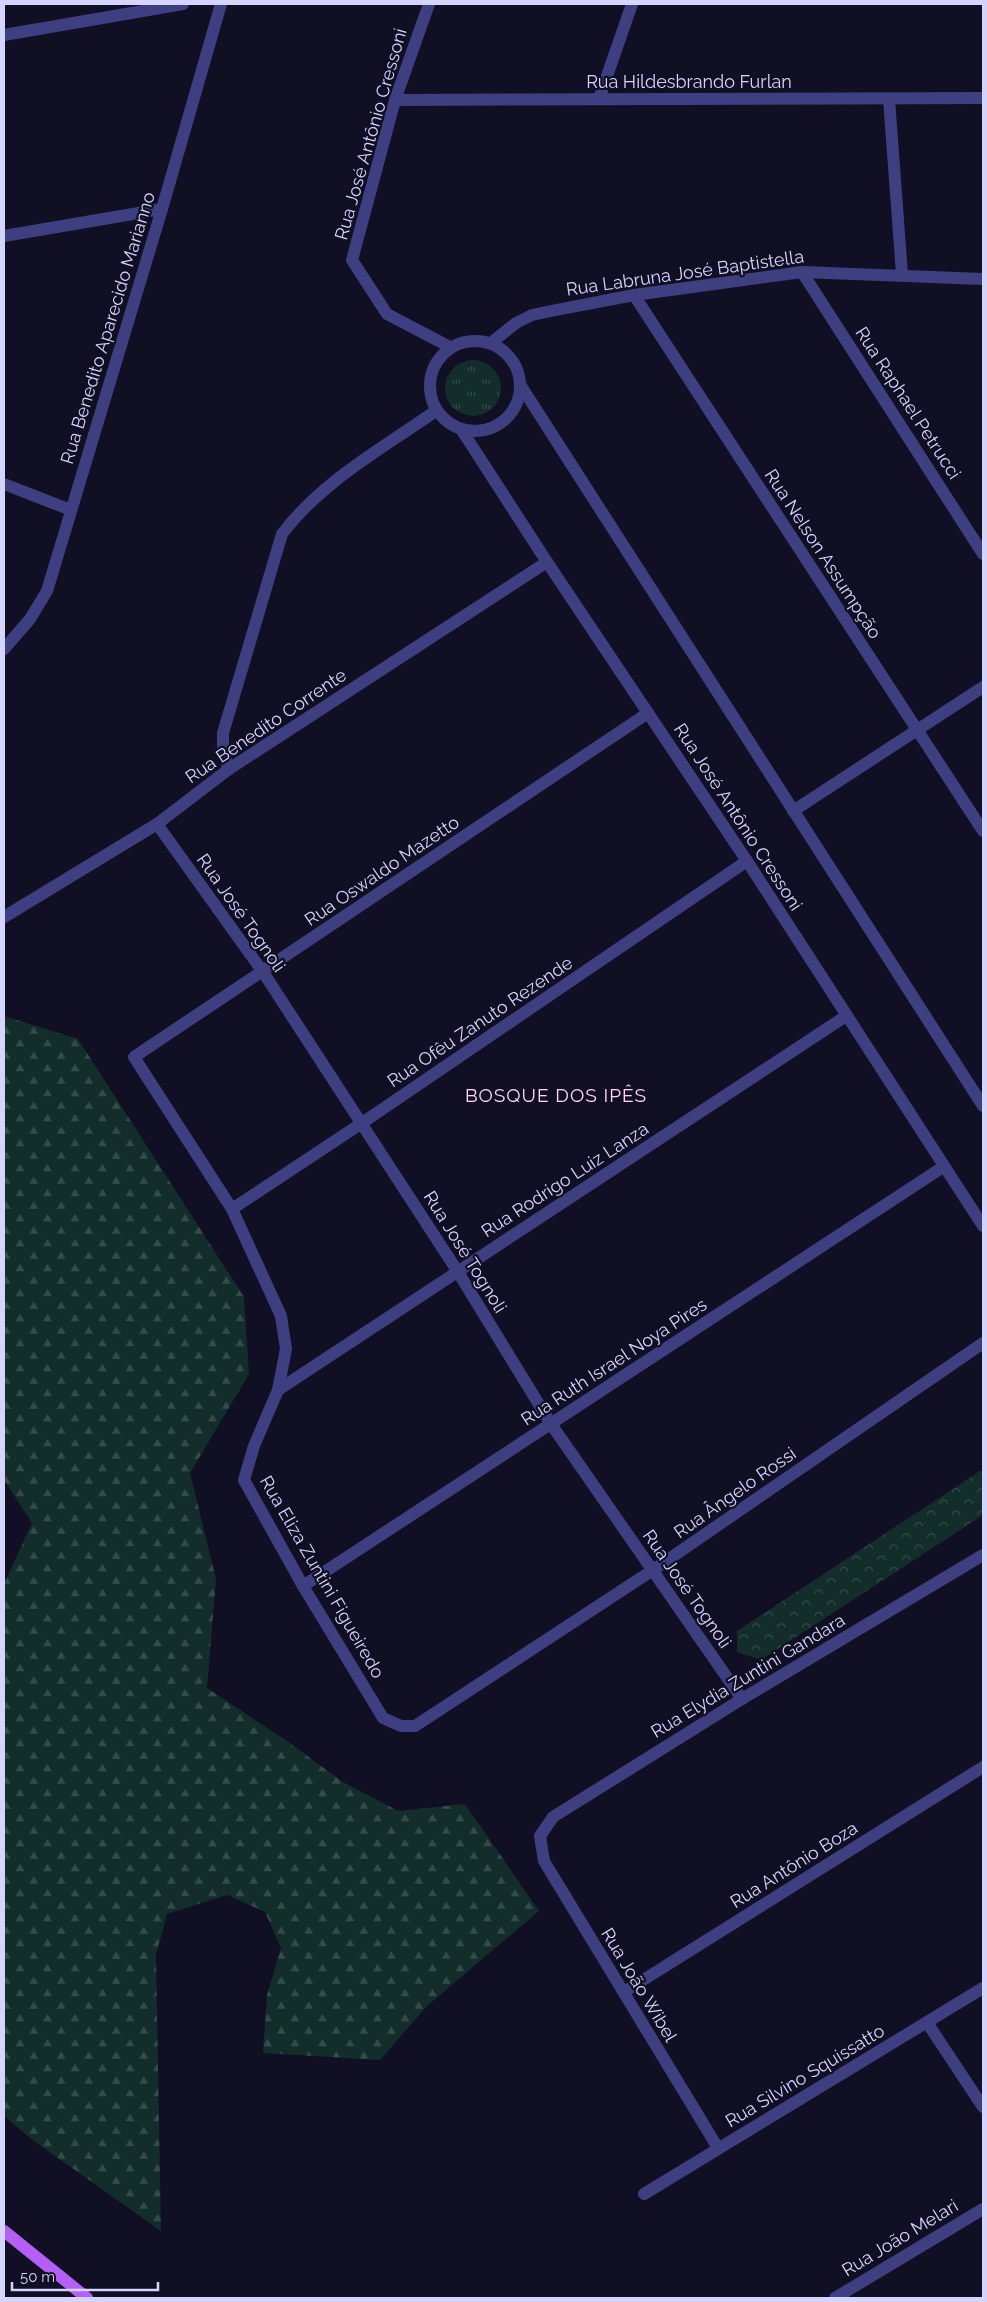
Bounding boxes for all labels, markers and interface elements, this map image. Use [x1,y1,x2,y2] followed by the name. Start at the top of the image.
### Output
[330,26,411,242] street label: Rua José Antônio Cressoni
[586,71,792,92] street label: Rua Hildesbrando Furlan
[56,189,159,466] street label: Rua Benedito Aparecido Marianno
[565,245,805,300] street label: Rua Labruna José Baptistella
[851,323,965,483] street label: Rua Raphael Petrucci
[761,465,886,643] street label: Rua Nelson Assumpção
[181,664,350,787] street label: Rua Benedito Corrente
[670,719,807,914] street label: Rua José Antônio Cressoni
[301,811,463,930] street label: Rua Oswaldo Mazetto
[193,850,290,976] street label: Rua José Tognoli
[383,952,577,1091] street label: Rua Ofêu Zanuto Rezende
[465,1084,647,1106] district label: BOSQUE DOS IPÊS
[477,1118,652,1241] street label: Rua Rodrigo Luiz Lanza
[420,1187,511,1316] street label: Rua José Tognoli
[517,1293,711,1430] street label: Rua Ruth Israel Noya Pires
[669,1442,800,1543] street label: Rua Ângelo Rossi
[256,1472,389,1682] street label: Rua Eliza Zuntini Figueiredo
[639,1526,736,1652] street label: Rua José Tognoli
[647,1609,849,1742] street label: Rua Elydia Zuntini Gandara
[726,1817,861,1912] street label: Rua Antônio Boza
[597,1924,682,2046] street label: Rua João Wibel
[721,2020,888,2131] street label: Rua Silvino Squissatto
[838,2195,962,2280] street label: Rua João Melari
[12,2260,159,2292] scale bar
[20,2268,55,2286] text: 50 m

